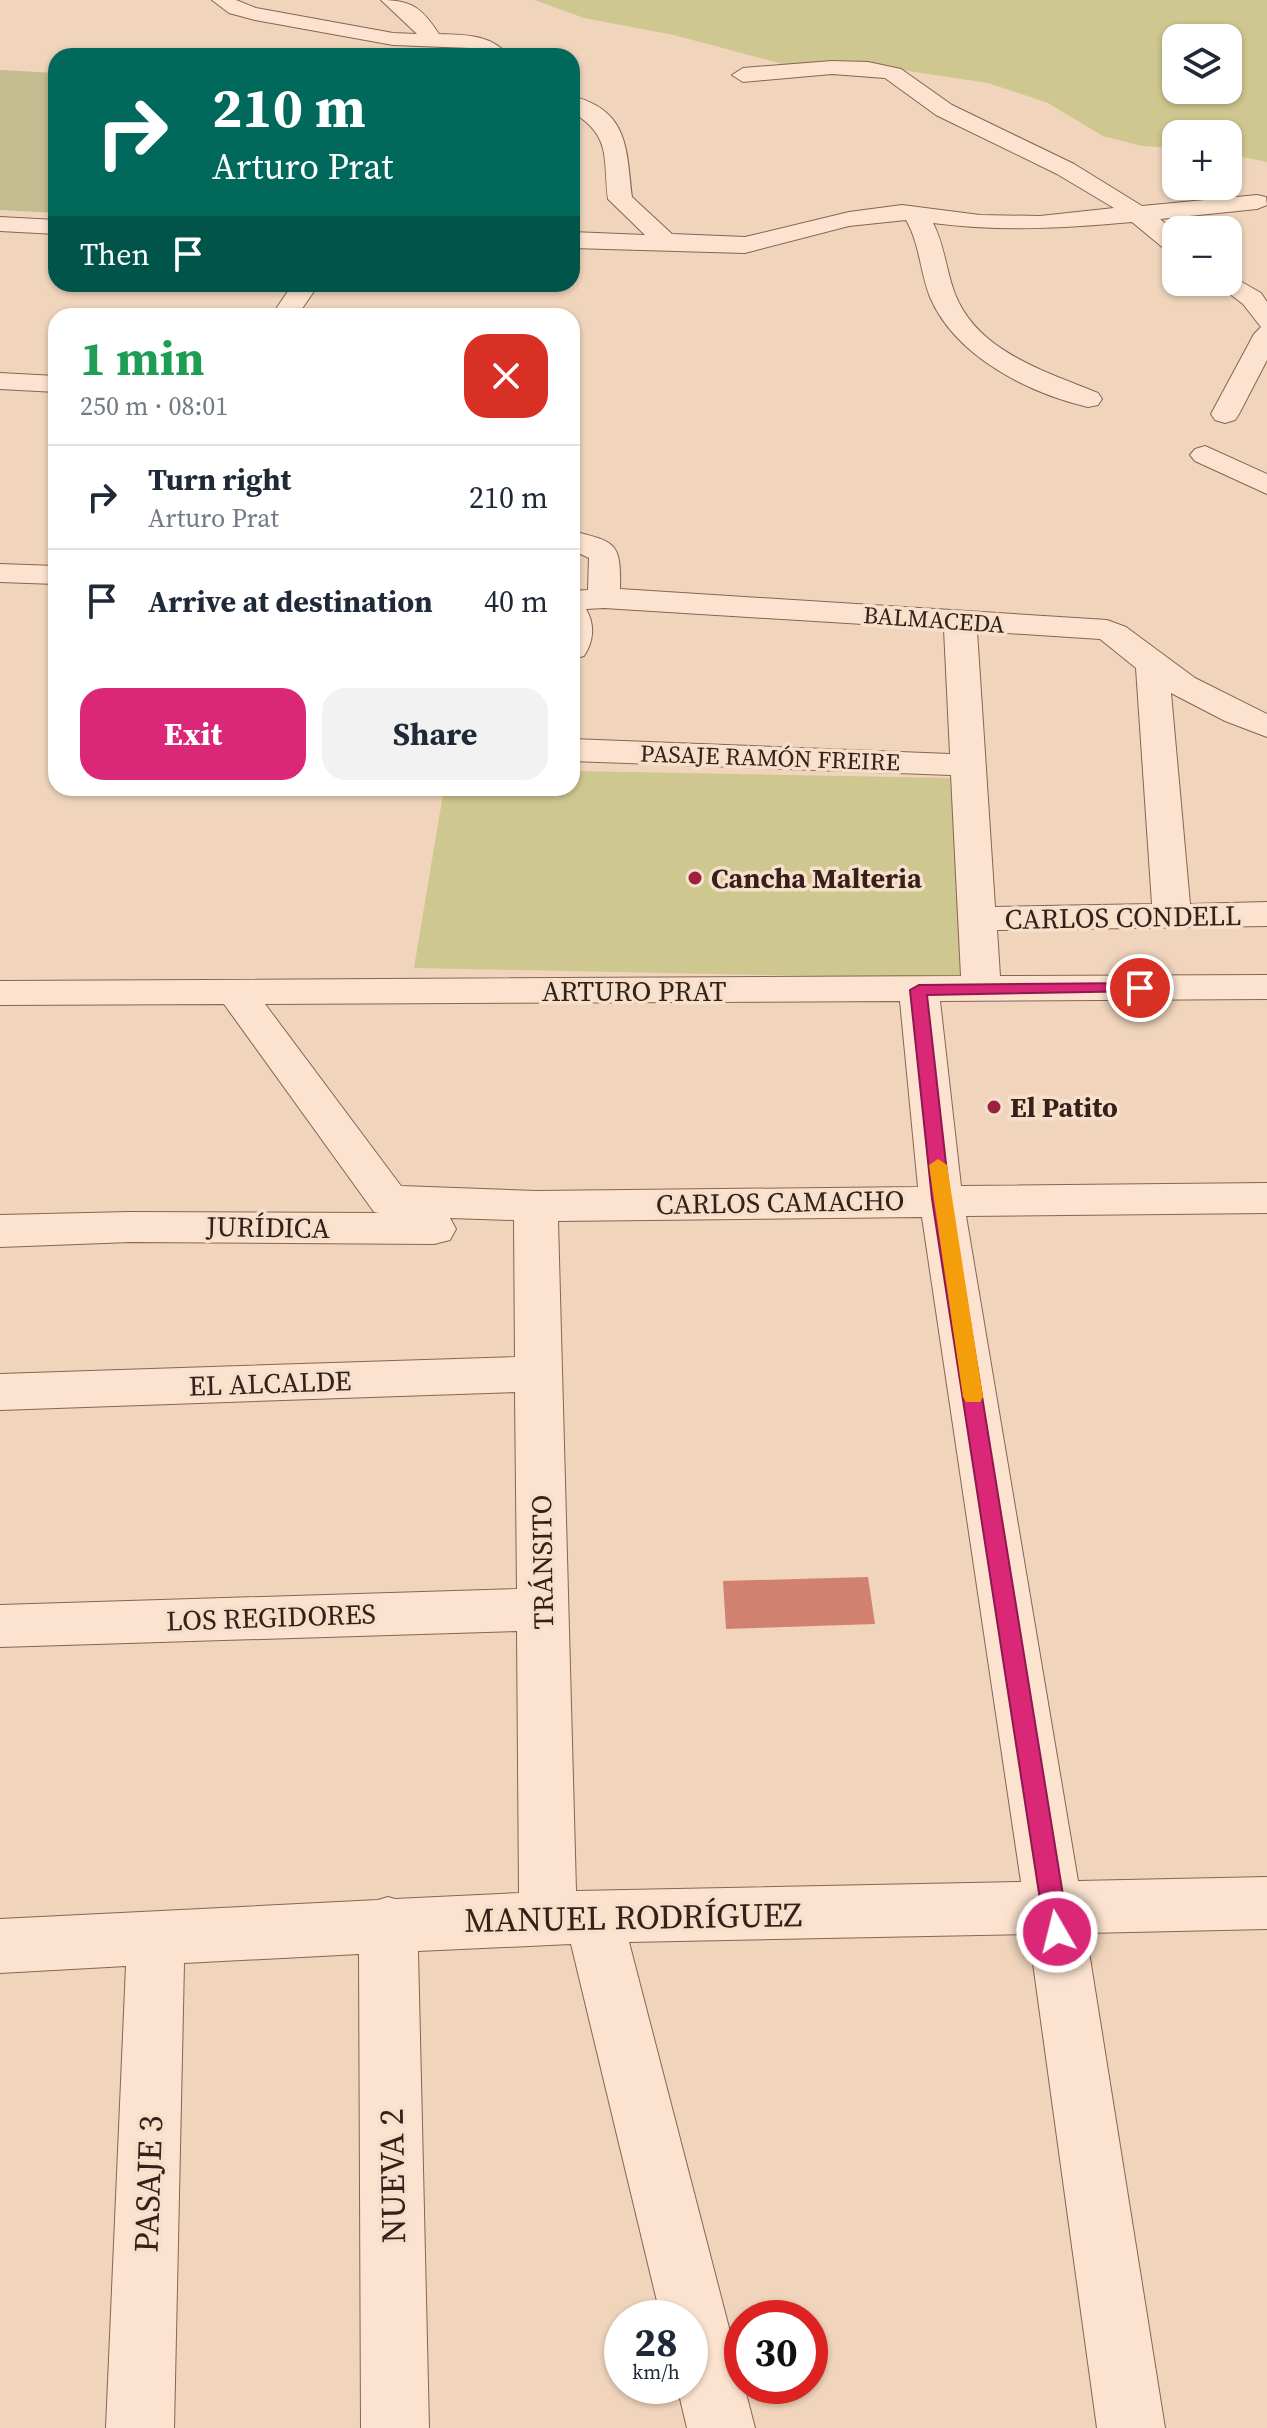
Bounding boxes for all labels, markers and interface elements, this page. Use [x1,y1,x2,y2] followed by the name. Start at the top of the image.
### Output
[1162,24,1242,296] map controls
[1162,24,1242,104] button: layers
[212,69,366,146] text: 210 m
[80,80,184,184] icon: right
[1162,120,1242,200] button: +
[212,142,393,191] text: Arturo Prat
[1162,216,1242,296] button: −
[166,232,210,276] icon: arrive
[80,234,150,275] text: Then
[80,325,205,391] text: 1 min
[464,334,548,418] button: close
[80,388,228,424] text: 250 m · 08:01
[148,459,291,500] text: Turn right
[80,475,124,519] icon: right
[469,477,548,518] text: 210 m
[148,500,279,536] text: Arturo Prat
[80,579,124,623] icon: arrive
[148,581,433,622] text: Arrive at destination
[484,581,548,622] text: 40 m
[862,598,1006,641] street label: BALMACEDA
[80,688,306,780] button: Exit
[322,688,548,780] button: Share
[639,736,901,779] street label: PASAJE RAMÓN FREIRE
[711,859,922,897] place label: Cancha Malteria
[686,869,704,887] marker: Cancha Malteria
[1004,896,1242,938] street label: CARLOS CONDELL
[1106,954,1174,1022] pin
[1118,966,1162,1010] icon: arrive
[542,972,726,1010] street label: ARTURO PRAT
[1010,1088,1118,1126] place label: El Patito
[985,1098,1003,1116] marker: El Patito
[655,1181,905,1223] street label: CARLOS CAMACHO
[205,1207,331,1247] street label: JURÍDICA
[188,1361,352,1405] street label: EL ALCALDE
[522,1494,562,1630] street label: TRÁNSITO
[165,1594,377,1640] street label: LOS REGIDORES
[1015,1890,1099,1974] position arrow
[464,1891,803,1943] street label: MANUEL RODRÍGUEZ
[368,2108,416,2244] street label: NUEVA 2
[123,2115,173,2253] street label: PASAJE 3
[724,2300,828,2404] speed limit sign: 30
[634,2315,678,2369] text: 28
[632,2358,680,2386] text: km/h

